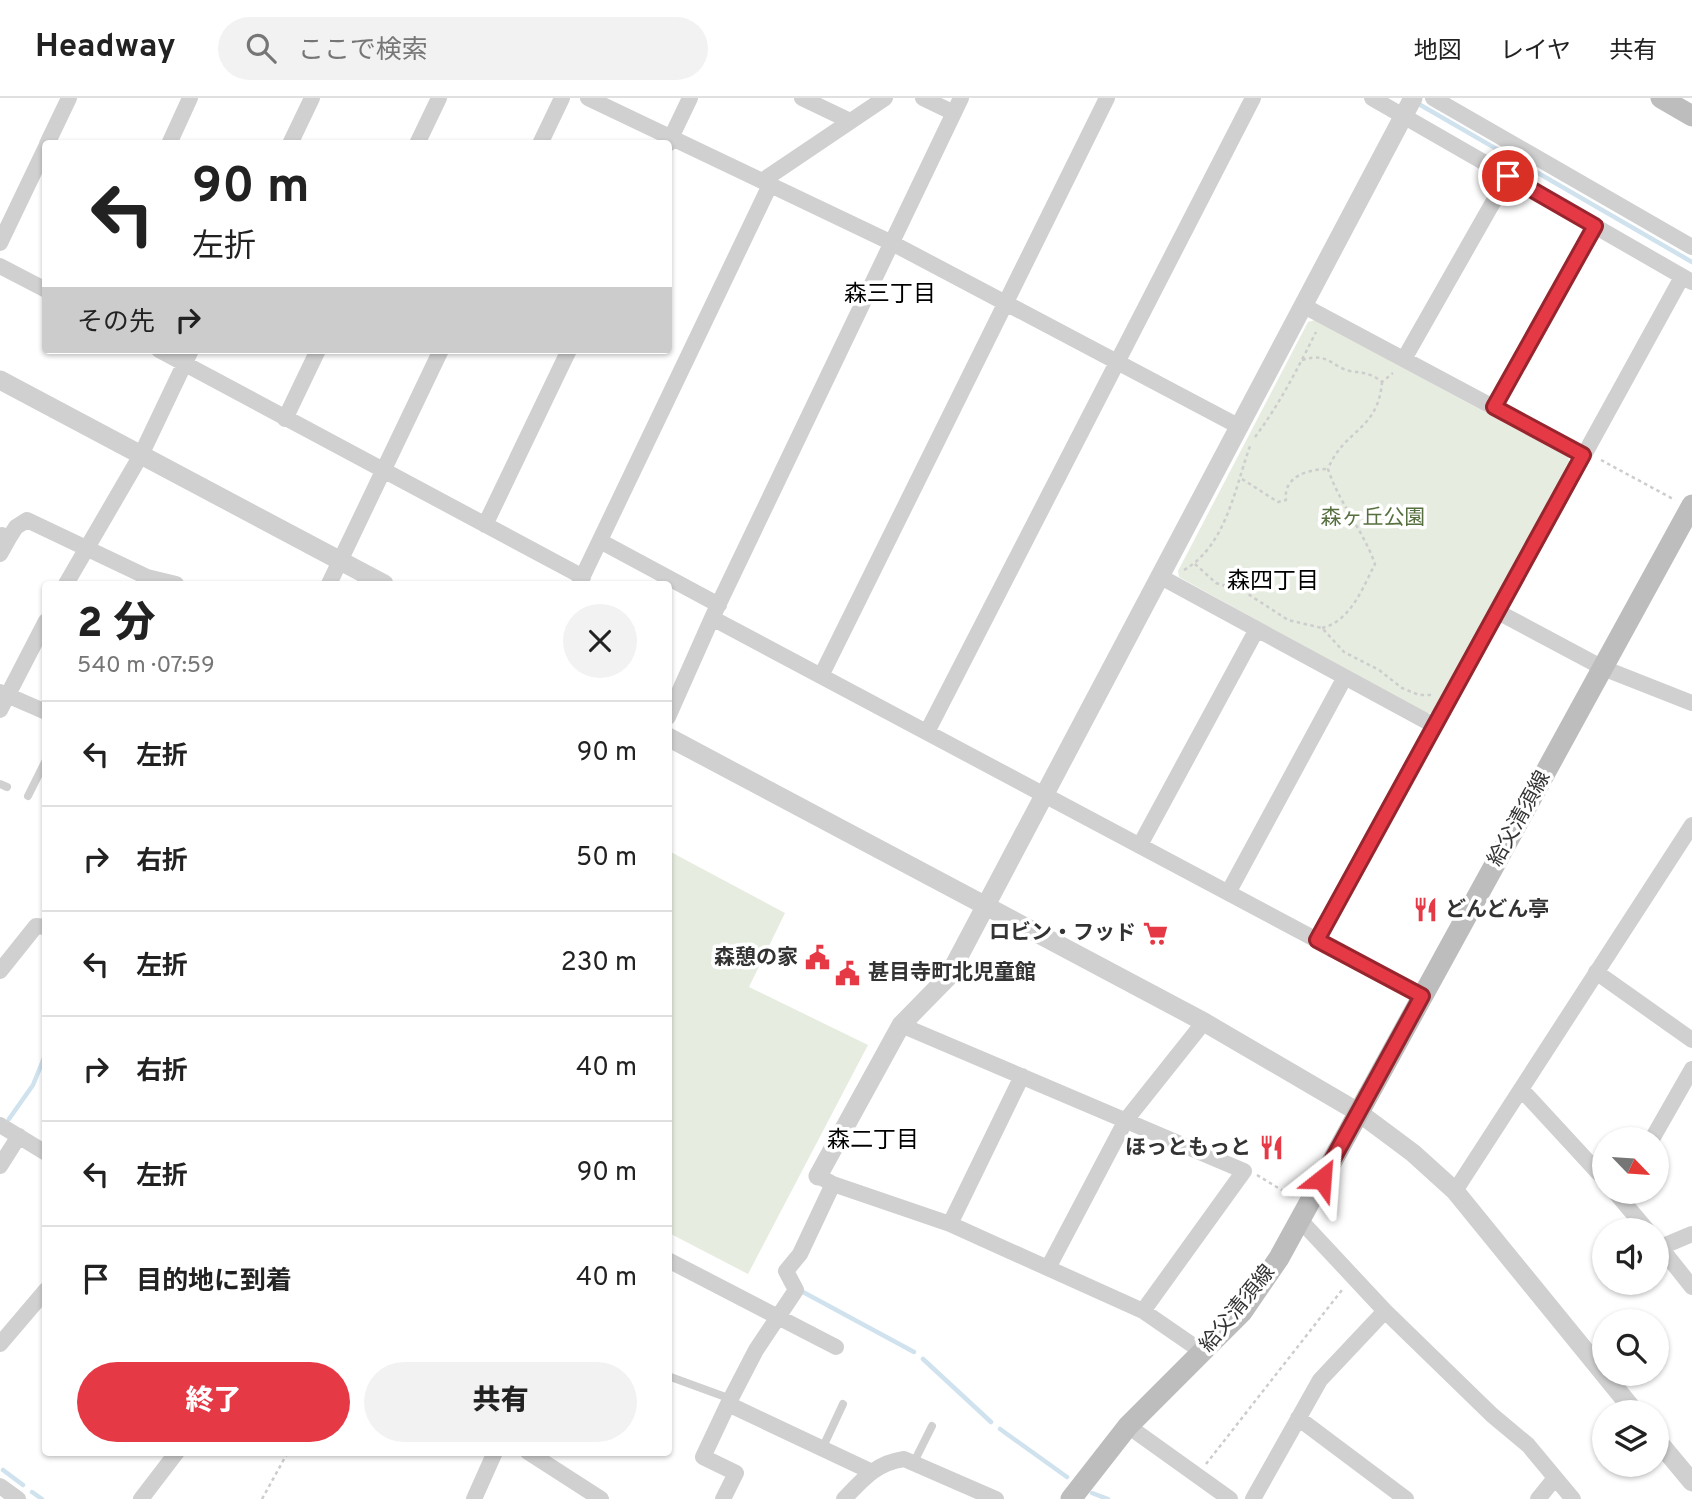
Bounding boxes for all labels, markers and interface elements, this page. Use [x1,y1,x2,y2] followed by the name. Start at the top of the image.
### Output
[218,17,708,80] search box
[35,27,176,69] text: Headway
[242,29,280,67] icon: search
[298,35,428,68] text: ここで検索
[1414,37,1462,67] text: 地図
[1500,37,1571,67] text: レイヤ
[1609,37,1657,67] text: 共有
[1478,146,1538,206] pin
[1489,157,1527,195] icon: arrive
[192,158,310,220] text: 90 m
[77,168,168,259] icon: left
[192,228,256,268] text: 左折
[844,281,936,310] district label: 森三丁目
[169,301,207,339] icon: right
[77,307,155,340] text: その先
[1321,505,1426,532] park label: 森ヶ丘公園
[1227,568,1319,597] district label: 森四丁目
[77,599,155,652] text: 2 分
[563,604,637,678] button: close
[77,652,215,681] text: 540 m · 07:59
[77,735,115,773] icon: left
[577,737,637,770] text: 90 m
[136,741,188,774] text: 左折
[1483,767,1557,871] street label: 給父清須線
[77,840,115,878] icon: right
[576,842,637,875] text: 50 m
[136,846,188,879] text: 右折
[1411,896,1439,924] restaurant icon: どんどん亭
[1445,897,1549,924] place label: どんどん亭
[1142,919,1170,947] supermarket icon: ロビン・フッド
[989,920,1136,947] place label: ロビン・フッド
[804,944,832,972] public building icon: 森憩の家
[77,945,115,983] icon: left
[714,945,798,972] place label: 森憩の家
[561,947,637,980] text: 230 m
[136,951,188,984] text: 左折
[834,959,862,987] public building icon: 甚目寺町北児童館
[868,960,1036,987] place label: 甚目寺町北児童館
[77,1050,115,1088] icon: right
[576,1052,637,1085] text: 40 m
[136,1056,188,1089] text: 右折
[827,1127,919,1156] district label: 森二丁目
[1592,1127,1670,1204] north arrow
[1592,1127,1669,1477] map controls
[1257,1134,1285,1162] restaurant icon: ほっともっと
[1125,1135,1251,1162] place label: ほっともっと
[1285,1142,1359,1216] position arrow
[77,1155,115,1193] icon: left
[577,1157,637,1190] text: 90 m
[136,1161,188,1194] text: 左折
[1592,1218,1669,1295] button: sound
[77,1260,115,1298] icon: arrive
[1194,1260,1282,1358] street label: 給父清須線
[576,1262,637,1295] text: 40 m
[136,1266,292,1299] text: 目的地に到着
[1592,1309,1669,1386] button: search
[77,1362,350,1442] button: 終了
[364,1362,637,1442] button: 共有
[1592,1400,1669,1477] button: layers

